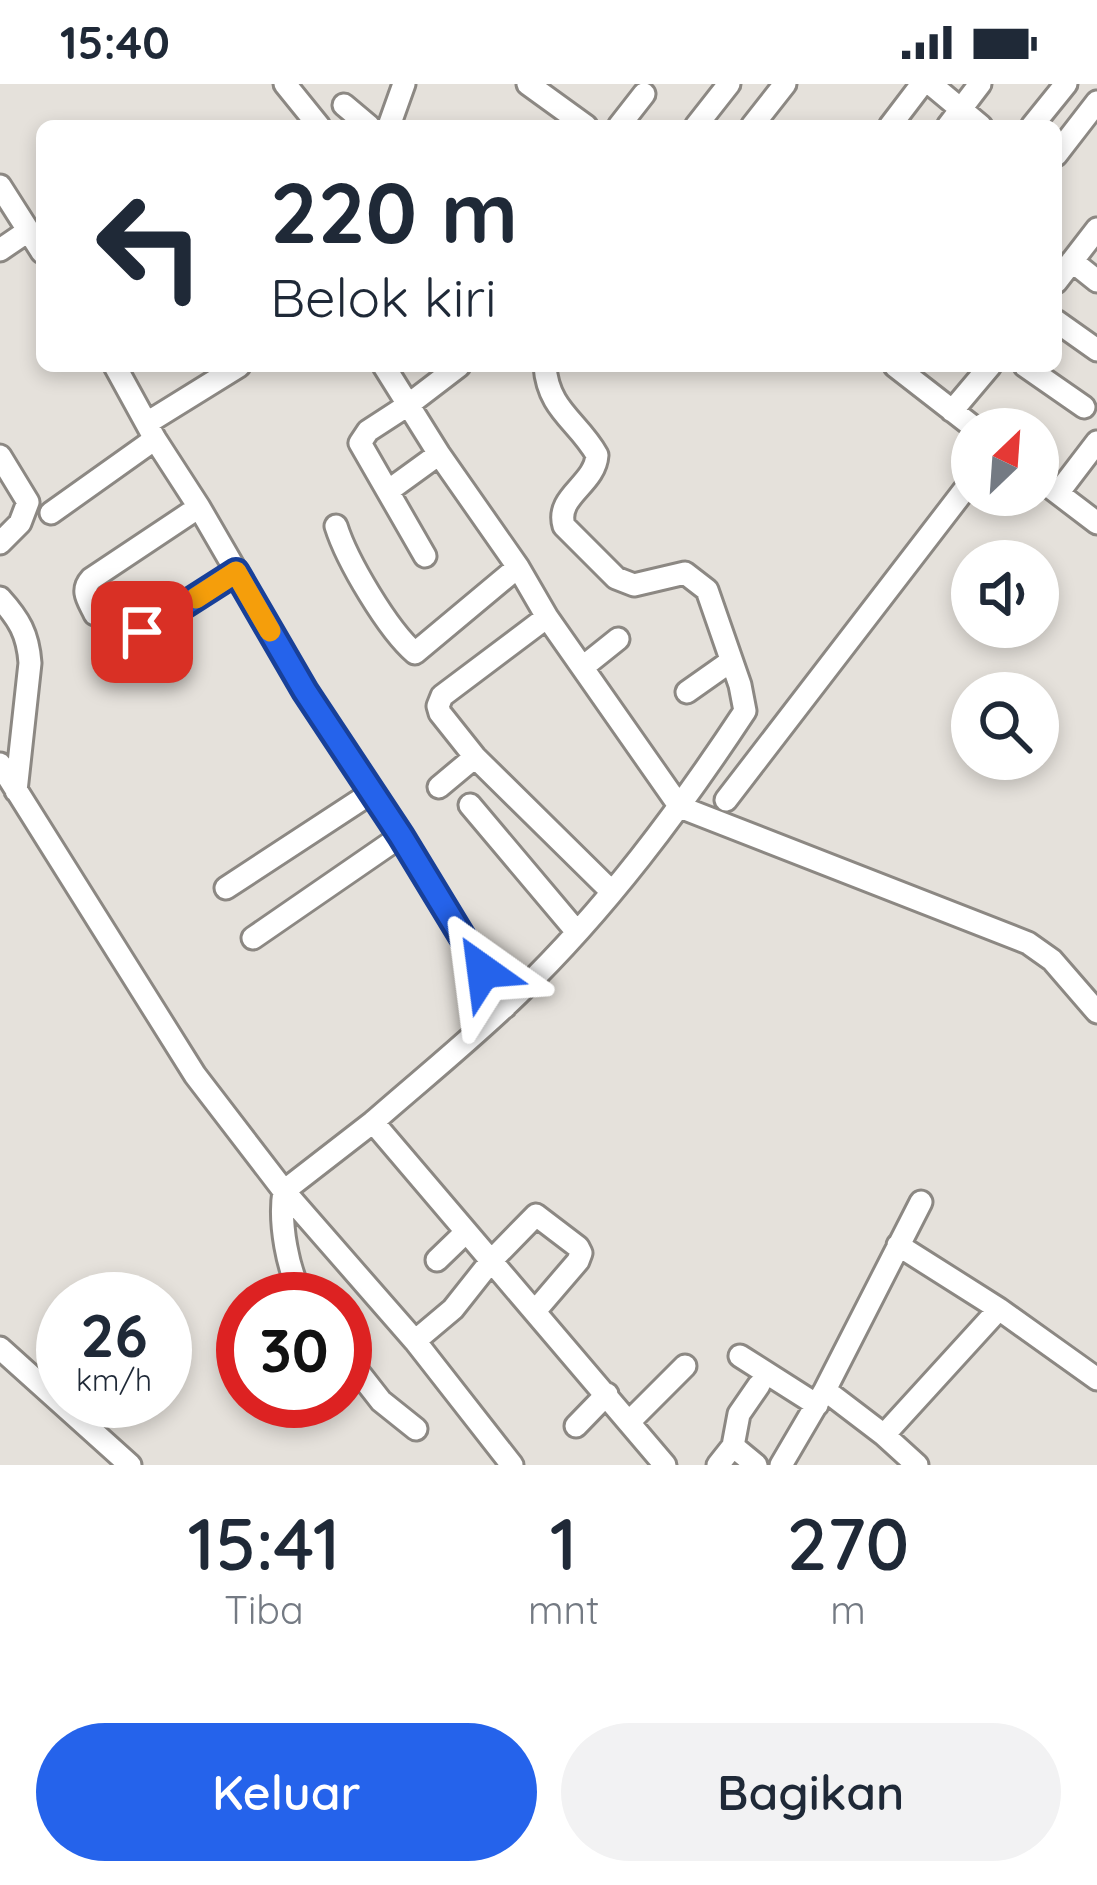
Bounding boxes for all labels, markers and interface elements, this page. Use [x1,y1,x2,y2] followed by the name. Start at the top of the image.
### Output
[60,14,170,70] text: 15:40
[270,159,518,264] text: 220 m
[72,168,228,324] icon: left
[270,263,497,331] text: Belok kiri
[951,408,1059,516] north arrow
[951,408,1059,780] map controls
[951,540,1059,648] button: sound
[91,581,193,683] pin
[109,599,175,665] icon: arrive
[951,672,1059,780] button: search
[420,908,546,1034] position arrow
[216,1272,372,1428] speed limit sign: 30
[80,1297,148,1372] text: 26
[76,1361,152,1399] text: km/h
[188,1498,340,1588] text: 15:41
[550,1498,577,1588] text: 1
[787,1498,909,1588] text: 270
[224,1585,304,1634] text: Tiba
[528,1585,599,1634] text: mnt
[830,1585,866,1634] text: m
[36,1723,537,1861] button: Keluar
[561,1723,1061,1861] button: Bagikan

